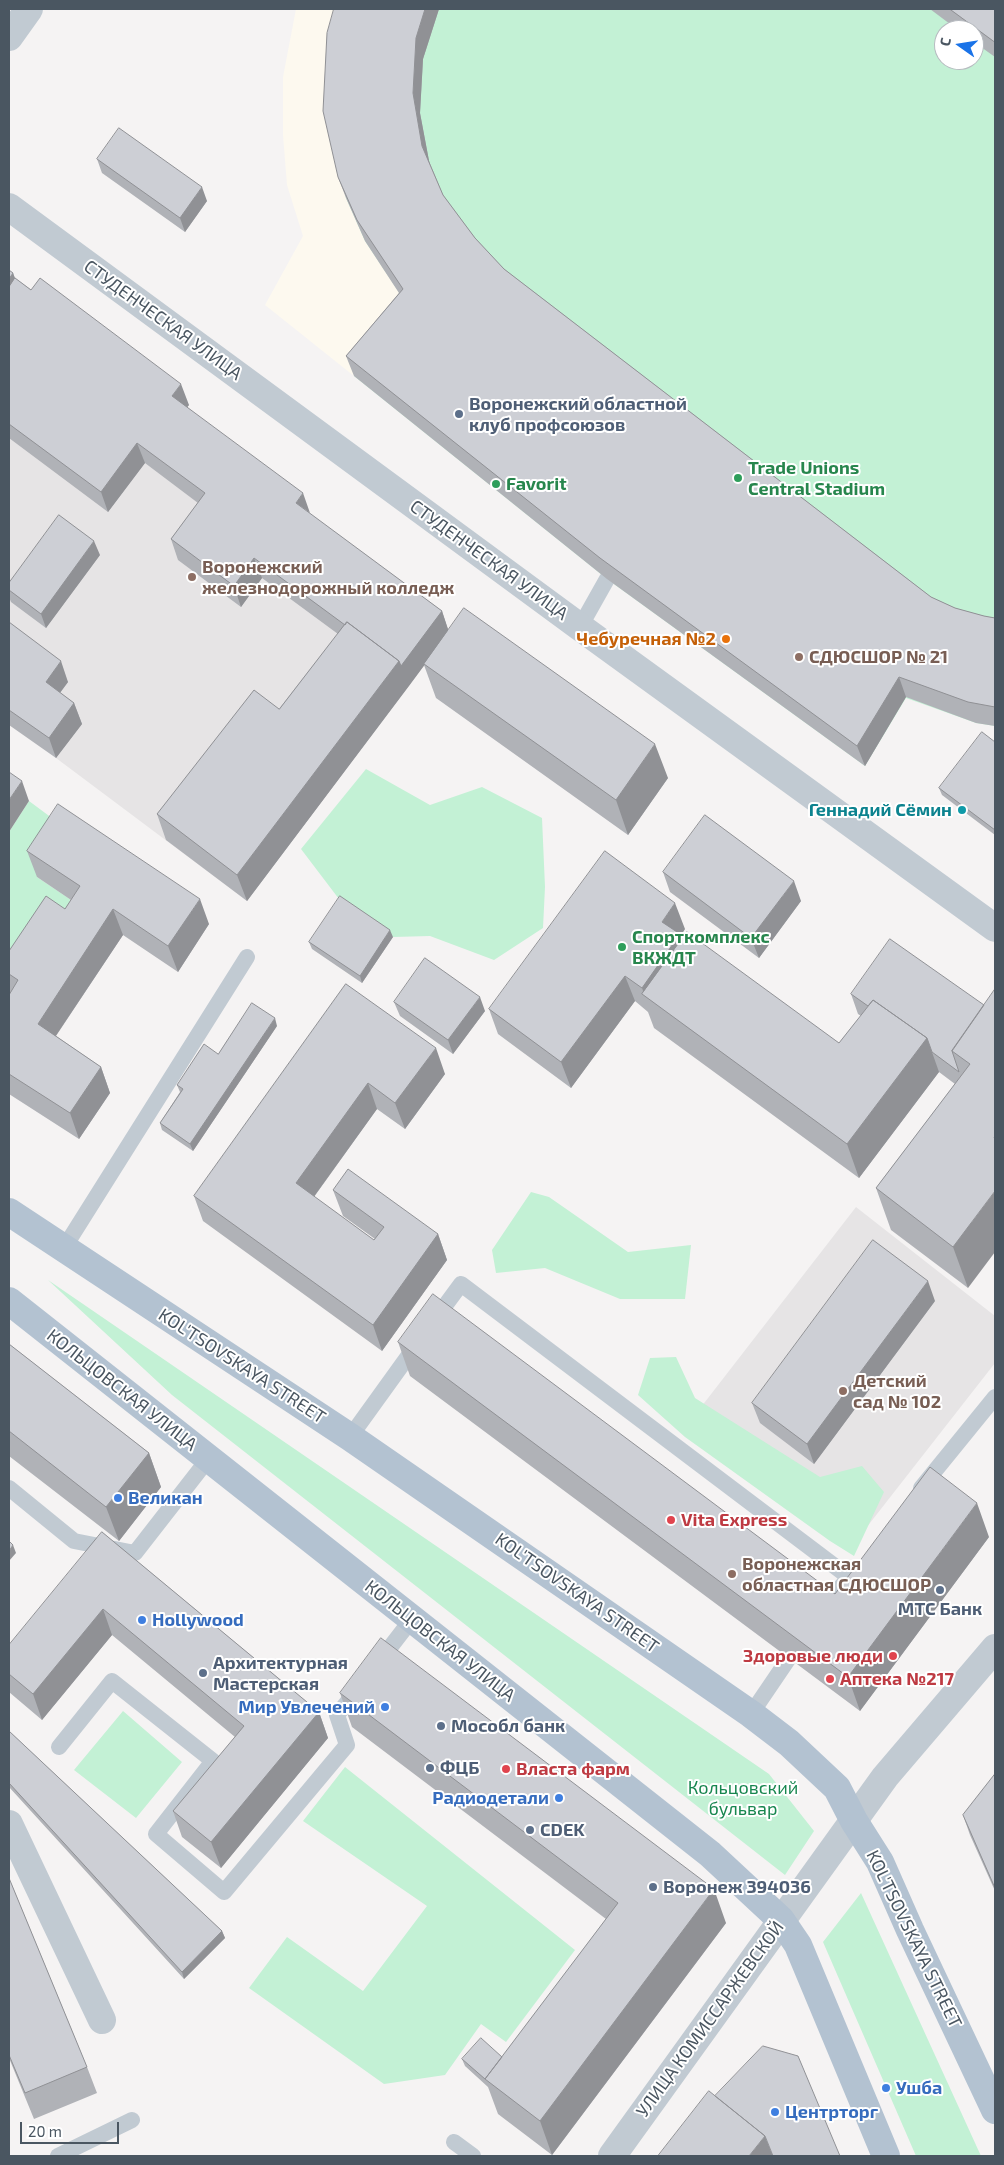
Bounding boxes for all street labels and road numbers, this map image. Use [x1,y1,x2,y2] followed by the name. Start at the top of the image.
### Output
[80,255,246,385] street label: СТУДЕНЧЕСКАЯ УЛИЦА
[406,495,572,625] street label: СТУДЕНЧЕСКАЯ УЛИЦА
[154,1304,330,1428] street label: KOL'TSOVSKAYA STREET
[43,1325,201,1455] street label: КОЛЬЦОВСКАЯ УЛИЦА
[491,1528,663,1658] street label: KOL'TSOVSKAYA STREET
[361,1576,519,1706] street label: КОЛЬЦОВСКАЯ УЛИЦА
[862,1847,966,2031] street label: KOL'TSOVSKAYA STREET
[632,1917,788,2121] street label: УЛИЦА КОМИССАРЖЕВСКОЙ

